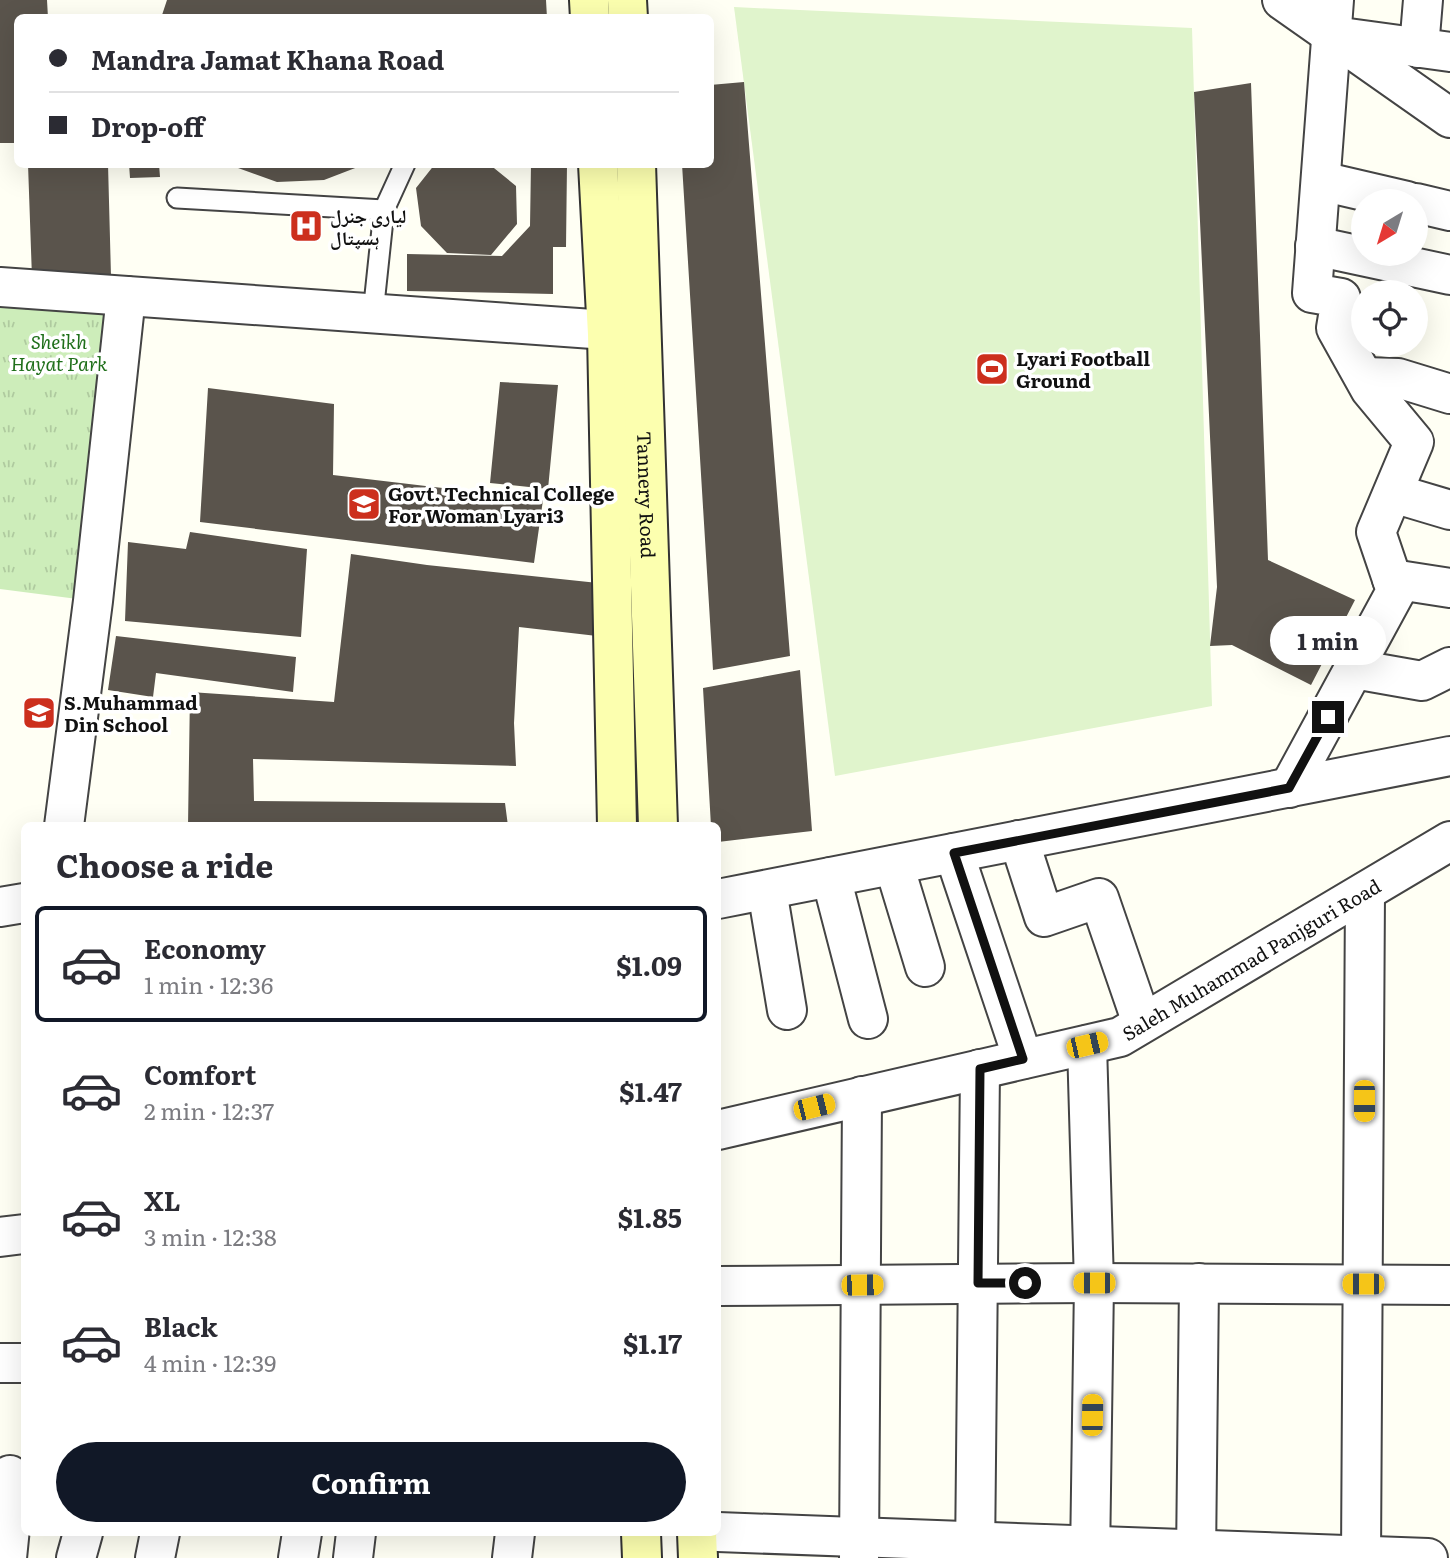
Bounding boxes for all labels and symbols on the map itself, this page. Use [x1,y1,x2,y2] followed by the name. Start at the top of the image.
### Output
[1351,189,1428,266] north arrow
[330,201,407,251] place label: لیاری جنرل ہسپتال
[287,207,325,245] hospital icon: لیاری جنرل ہسپتال
[11,327,108,377] park label: Sheikh Hayat Park
[1016,344,1150,394] place label: Lyari Football Ground
[973,350,1011,388] sports icon: Lyari Football Ground
[631,431,663,559] street label: Tannery Road
[388,479,615,529] place label: Govt. Technical College For Woman Lyari3
[345,485,383,523] school or university icon: Govt. Technical College For Woman Lyari3
[1270,616,1386,664] callout: 1 min
[64,688,198,738] place label: S.Muhammad Din School
[20,694,58,732] school or university icon: S.Muhammad Din School
[1312,701,1344,733] route end
[1116,871,1386,1047] street label: Saleh Muhammad Panjguri Road
[1065,1030,1110,1060] car
[1354,1080,1375,1122] car
[792,1092,837,1122] car
[1009,1267,1041,1299] route start
[1074,1273,1116,1294] car
[841,1274,884,1296] car
[1343,1274,1385,1295] car
[1082,1394,1103,1436] car

